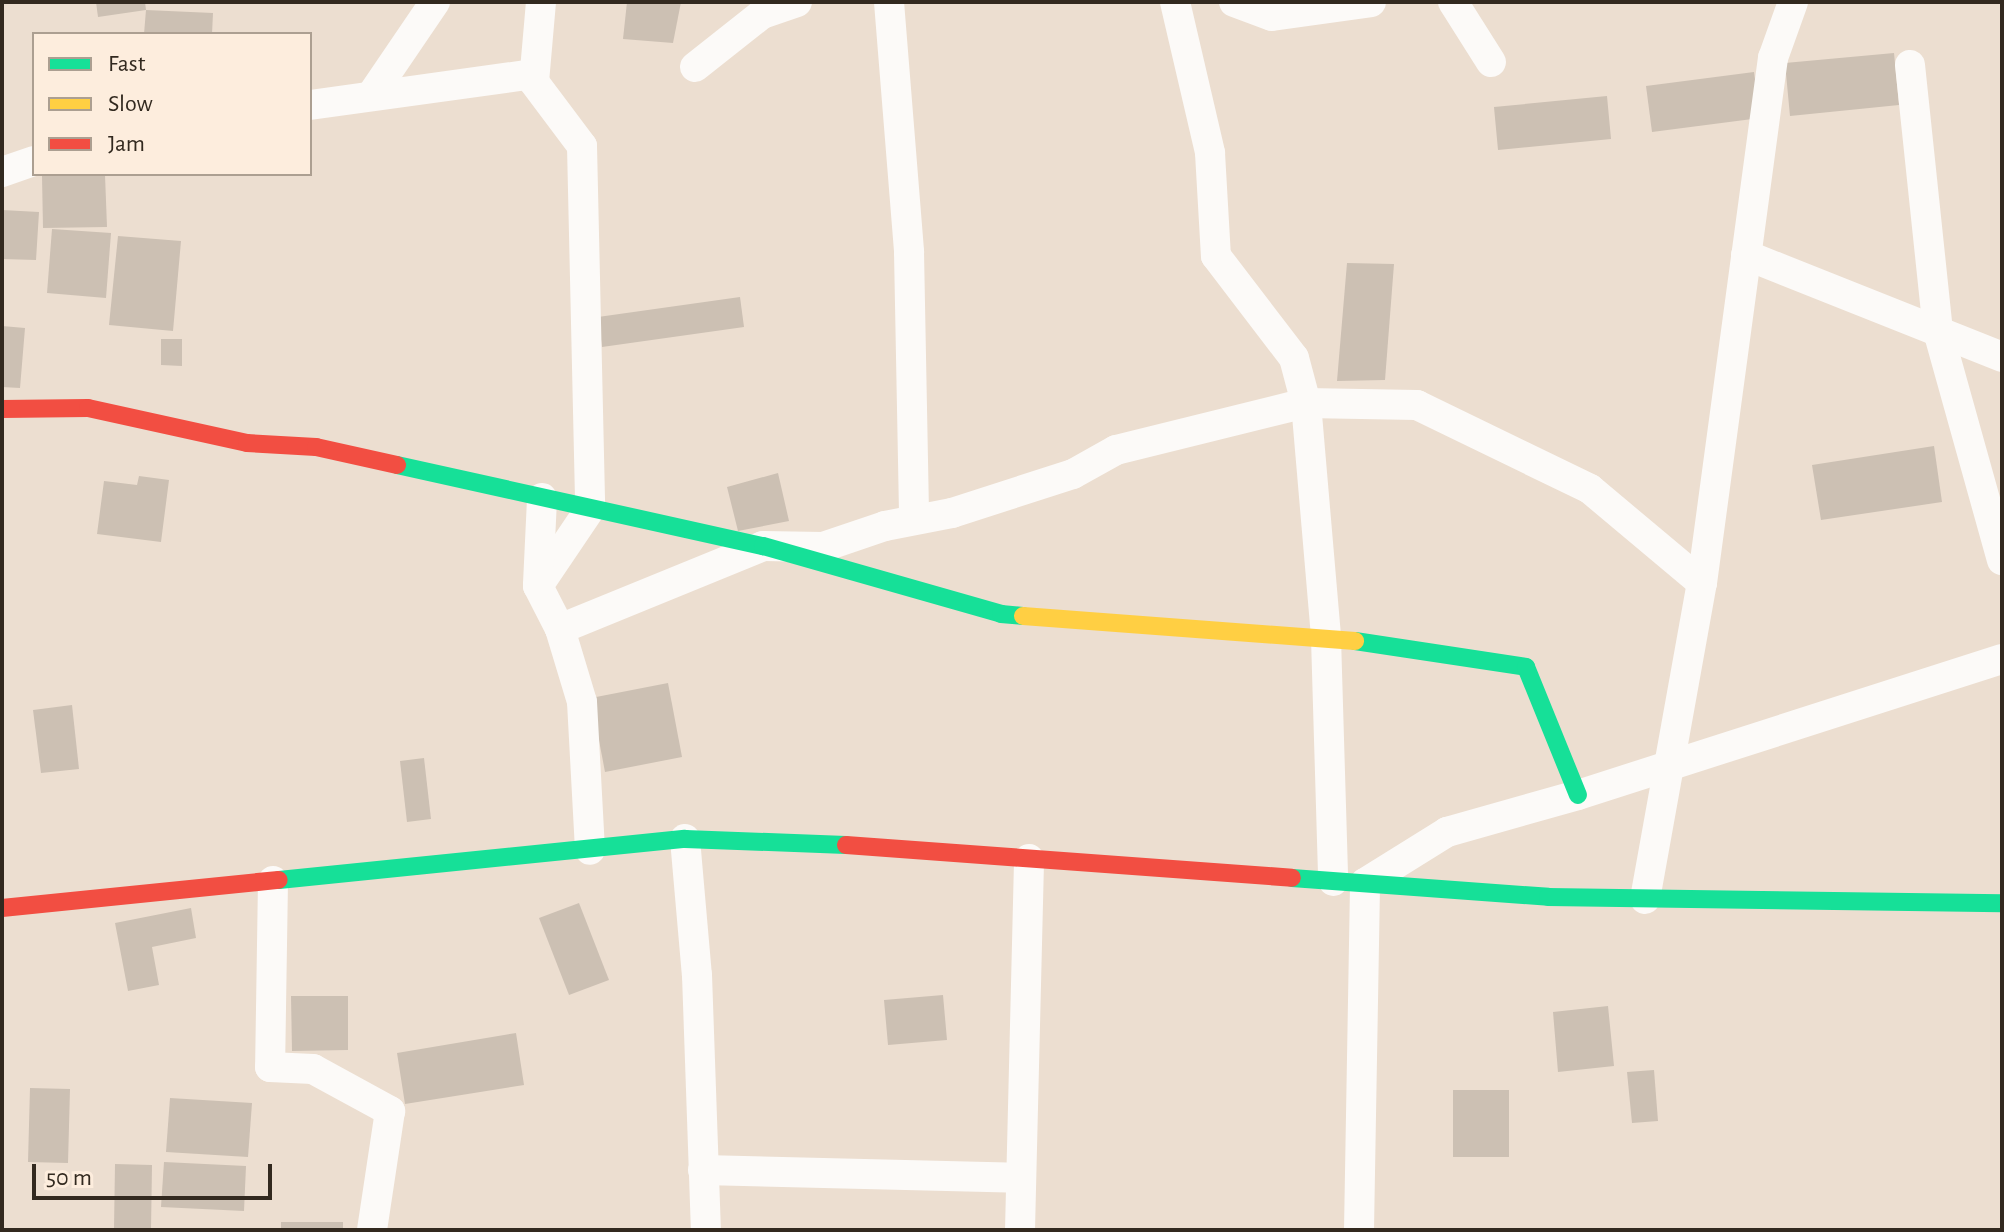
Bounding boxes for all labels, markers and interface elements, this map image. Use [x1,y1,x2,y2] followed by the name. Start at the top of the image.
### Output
[32,32,312,176] legend
[108,52,145,76] text: Fast
[108,92,153,116] text: Slow
[108,132,145,156] text: Jam
[36,1148,276,1198] scale bar
[46,1166,92,1190] text: 50 m

